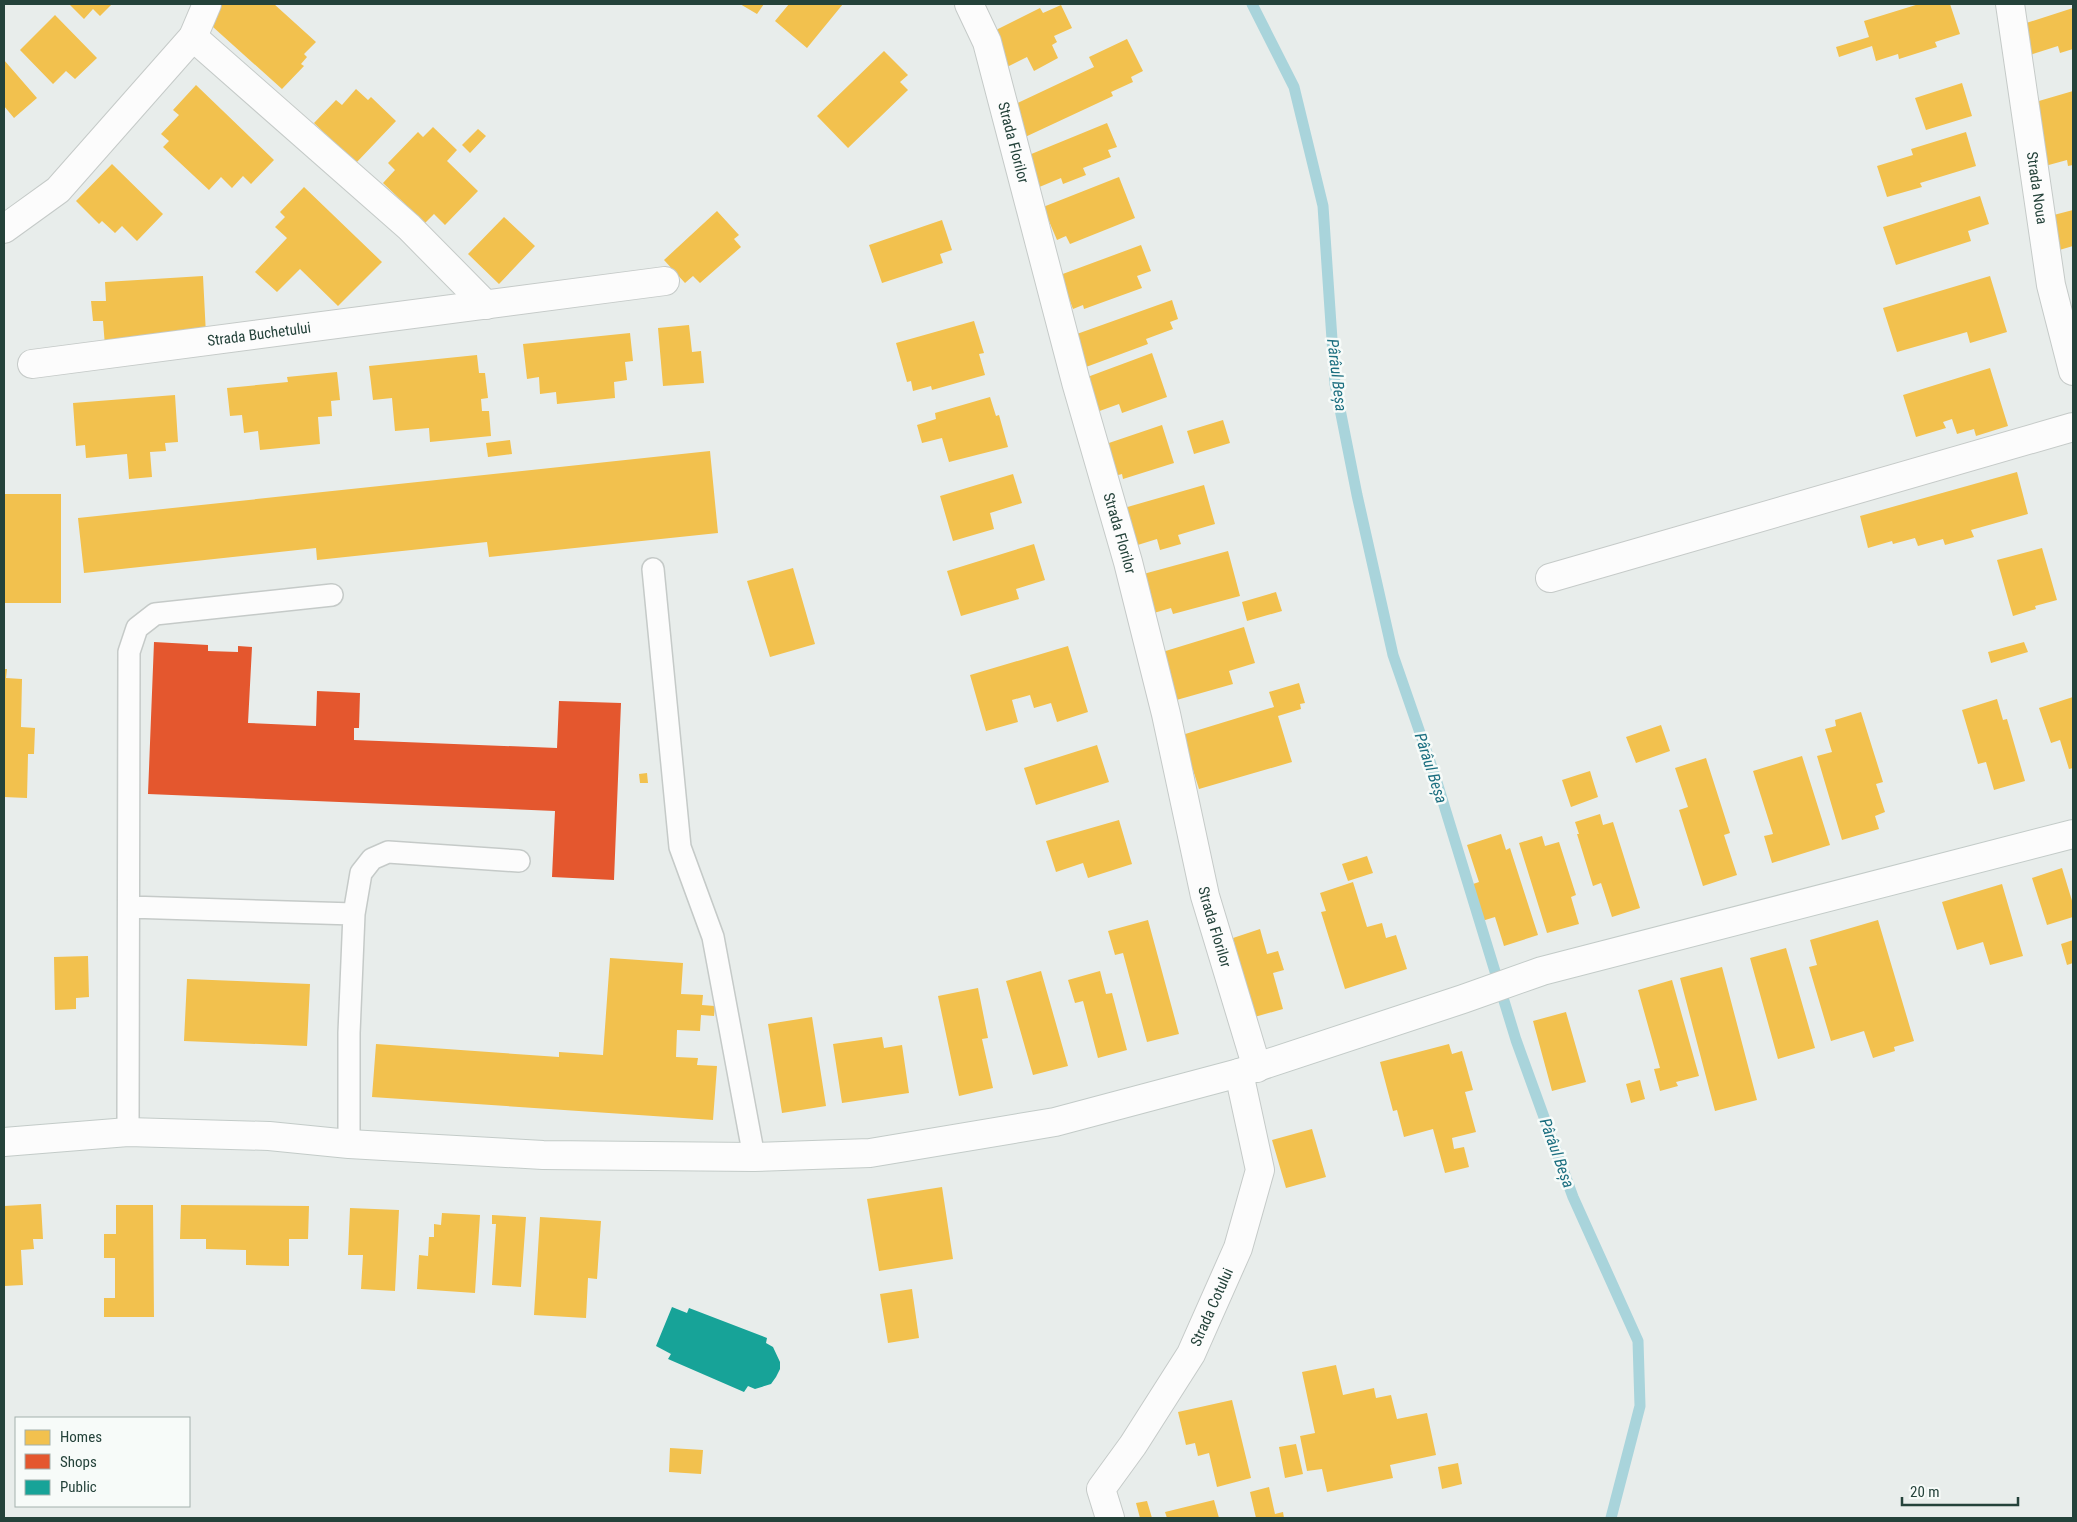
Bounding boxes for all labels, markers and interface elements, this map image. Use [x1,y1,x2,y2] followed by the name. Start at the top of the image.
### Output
[994,100,1033,186] street label: Strada Florilor
[2023,151,2051,226] street label: Strada Noua
[206,319,312,350] street label: Strada Buchetului
[1322,338,1351,412] water label: Pârâul Beșa
[1099,491,1140,576] street label: Strada Florilor
[1410,730,1451,806] water label: Pârâul Beșa
[1194,885,1235,970] street label: Strada Florilor
[1535,1116,1578,1191] water label: Pârâul Beșa
[1187,1265,1237,1349] street label: Strada Cotului
[15,1417,190,1507] legend
[60,1428,102,1446] text: Homes
[60,1453,97,1471] text: Shops
[1902,1474,2018,1506] scale bar
[60,1478,97,1496] text: Public
[1910,1483,1940,1501] text: 20 m

